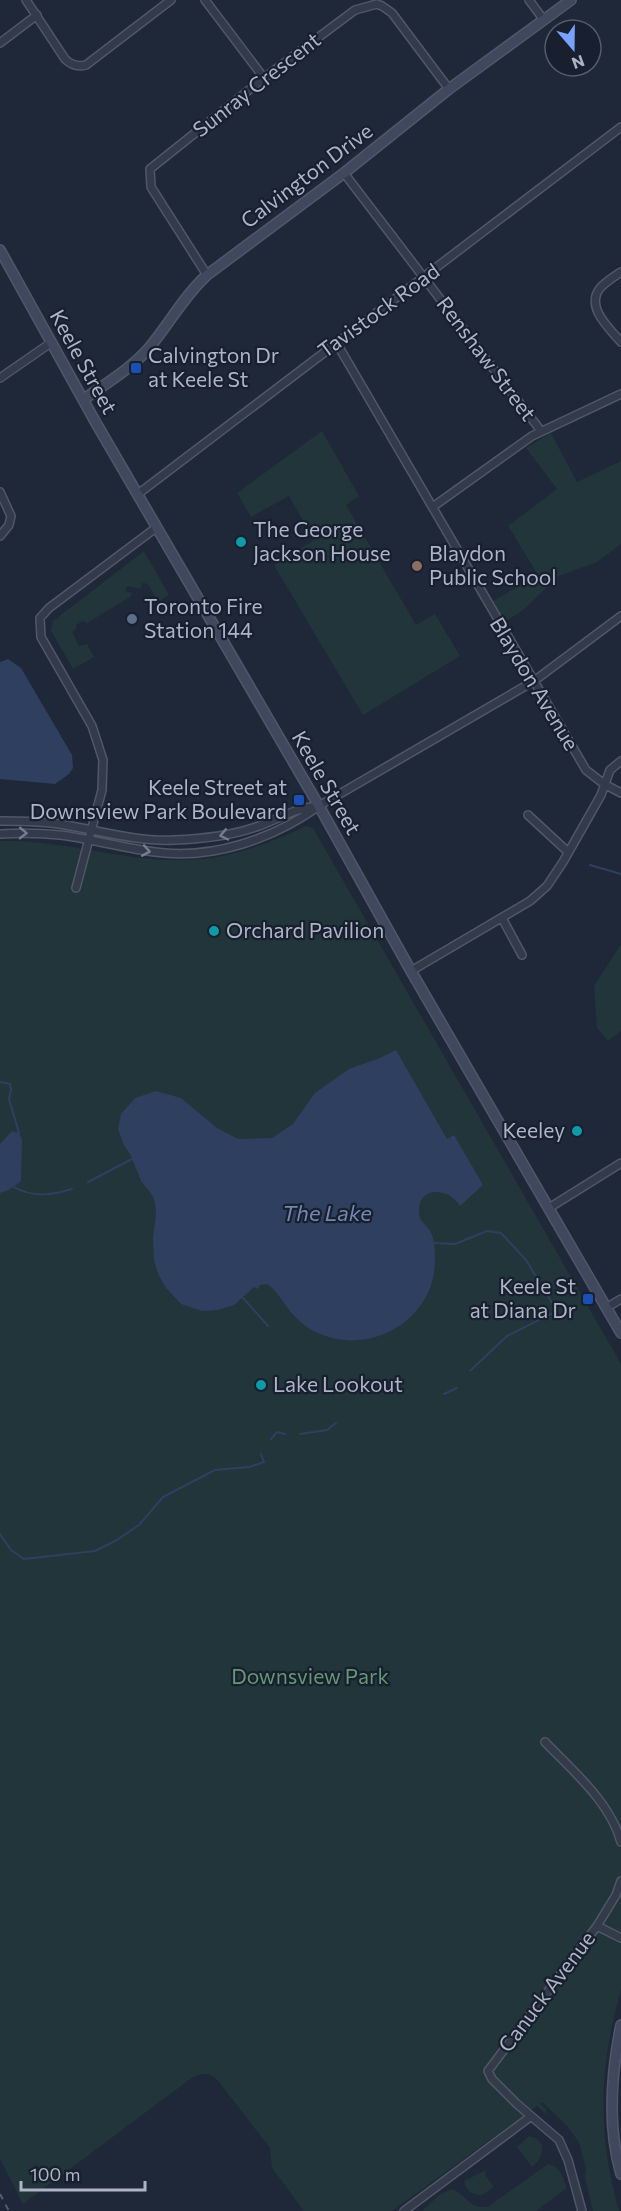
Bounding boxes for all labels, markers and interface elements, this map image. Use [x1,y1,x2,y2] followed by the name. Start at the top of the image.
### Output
[543,18,603,78] north arrow
[187,26,325,141] street label: Sunray Crescent
[569,52,587,74] text: N
[235,117,377,232] street label: Calvington Drive
[313,257,444,362] street label: Tavistock Road
[432,291,542,425] street label: Renshaw Street
[45,305,123,418] street label: Keele Street
[148,342,279,391] place label: Calvington Dr at Keele St
[129,361,143,375] marker: Calvington Dr at Keele St
[253,516,391,565] place label: The George Jackson House
[234,535,248,549] marker: The George Jackson House
[429,540,557,589] place label: Blaydon Public School
[410,559,424,573] marker: Blaydon Public School
[144,593,263,642] place label: Toronto Fire Station 144
[125,612,139,626] marker: Toronto Fire Station 144
[486,612,585,754] street label: Blaydon Avenue
[288,726,367,838] street label: Keele Street
[30,774,287,823] place label: Keele Street at Downsview Park Boulevard
[292,793,306,807] marker: Keele Street at Downsview Park Boulevard
[19,827,28,840] one-way arrow
[219,828,229,841] one-way arrow
[141,844,151,857] one-way arrow
[226,917,384,942] place label: Orchard Pavilion
[207,924,221,938] marker: Orchard Pavilion
[502,1117,565,1142] place label: Keeley
[570,1124,584,1138] marker: Keeley
[282,1199,372,1226] water label: The Lake
[470,1273,576,1322] place label: Keele St at Diana Dr
[581,1292,595,1306] marker: Keele St at Diana Dr
[273,1371,403,1396] place label: Lake Lookout
[254,1378,268,1392] marker: Lake Lookout
[231,1663,389,1688] park label: Downsview Park
[492,1926,599,2056] street label: Canuck Avenue
[21,2154,146,2192] scale bar
[30,2163,80,2185] text: 100 m

